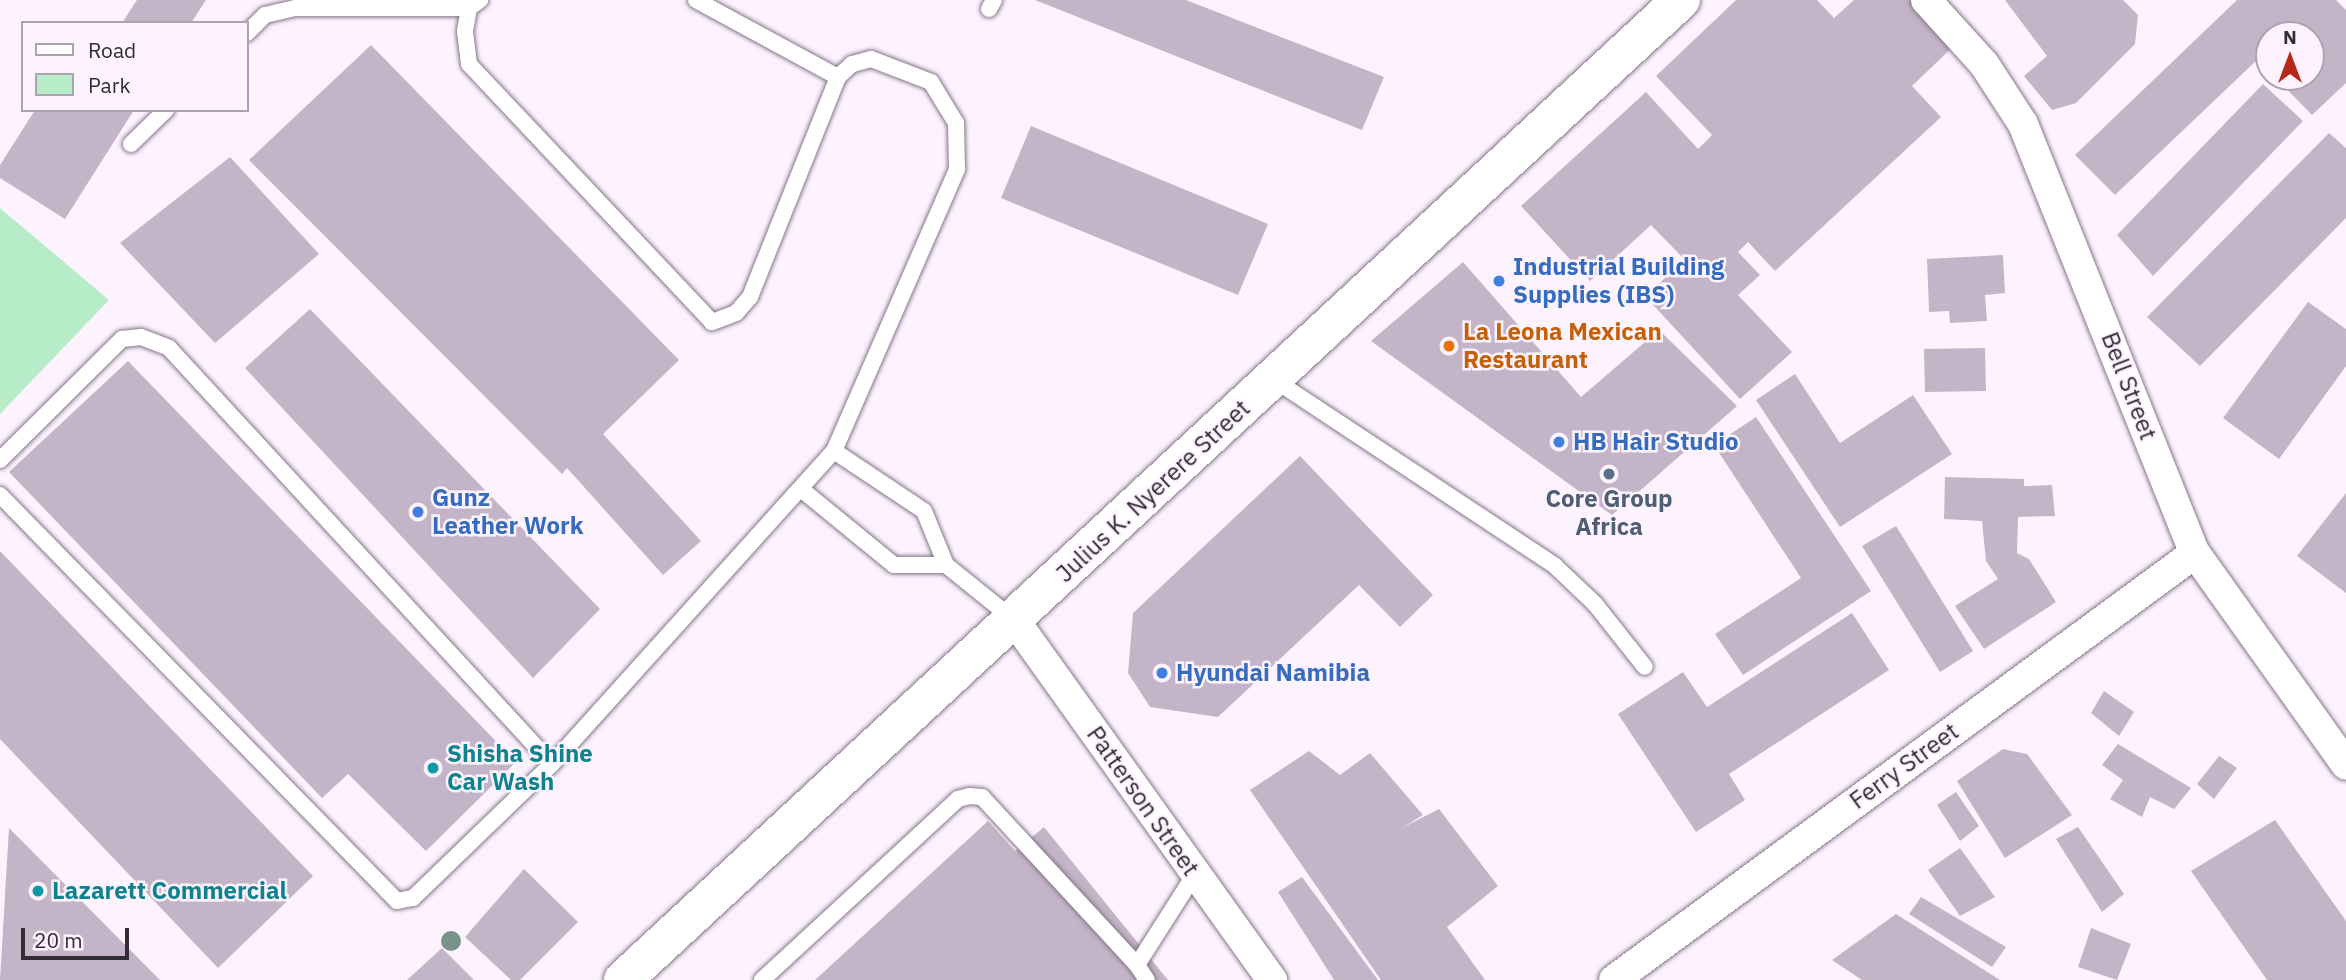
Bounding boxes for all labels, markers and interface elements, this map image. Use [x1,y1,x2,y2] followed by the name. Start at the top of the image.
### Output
[21,21,248,112] legend
[2255,21,2325,91] north arrow
[2283,25,2297,49] text: N
[88,36,136,64] text: Road
[88,71,131,99] text: Park
[1513,253,1724,309] place label: Industrial Building Supplies (IBS)
[1491,273,1507,289] marker: Industrial Building Supplies (IBS)
[1463,318,1662,374] place label: La Leona Mexican Restaurant
[2095,328,2163,444] street label: Bell Street
[1441,338,1457,354] marker: La Leona Mexican Restaurant
[1050,394,1256,588] street label: Julius K. Nyerere Street
[1573,428,1739,456] place label: HB Hair Studio
[1551,434,1567,450] marker: HB Hair Studio
[1601,466,1617,482] marker: Core Group Africa
[432,484,584,540] place label: Gunz Leather Work
[1545,485,1673,541] place label: Core Group Africa
[410,504,426,520] marker: Gunz Leather Work
[1176,659,1370,687] place label: Hyundai Namibia
[1154,665,1170,681] marker: Hyundai Namibia
[1844,717,1964,815] street label: Ferry Street
[1081,721,1205,881] street label: Patterson Street
[447,740,593,796] place label: Shisha Shine Car Wash
[425,760,441,776] marker: Shisha Shine Car Wash
[52,877,287,905] place label: Lazarett Commercial
[30,883,46,899] marker: Lazarett Commercial
[24,914,133,958] scale bar
[34,926,83,954] text: 20 m

